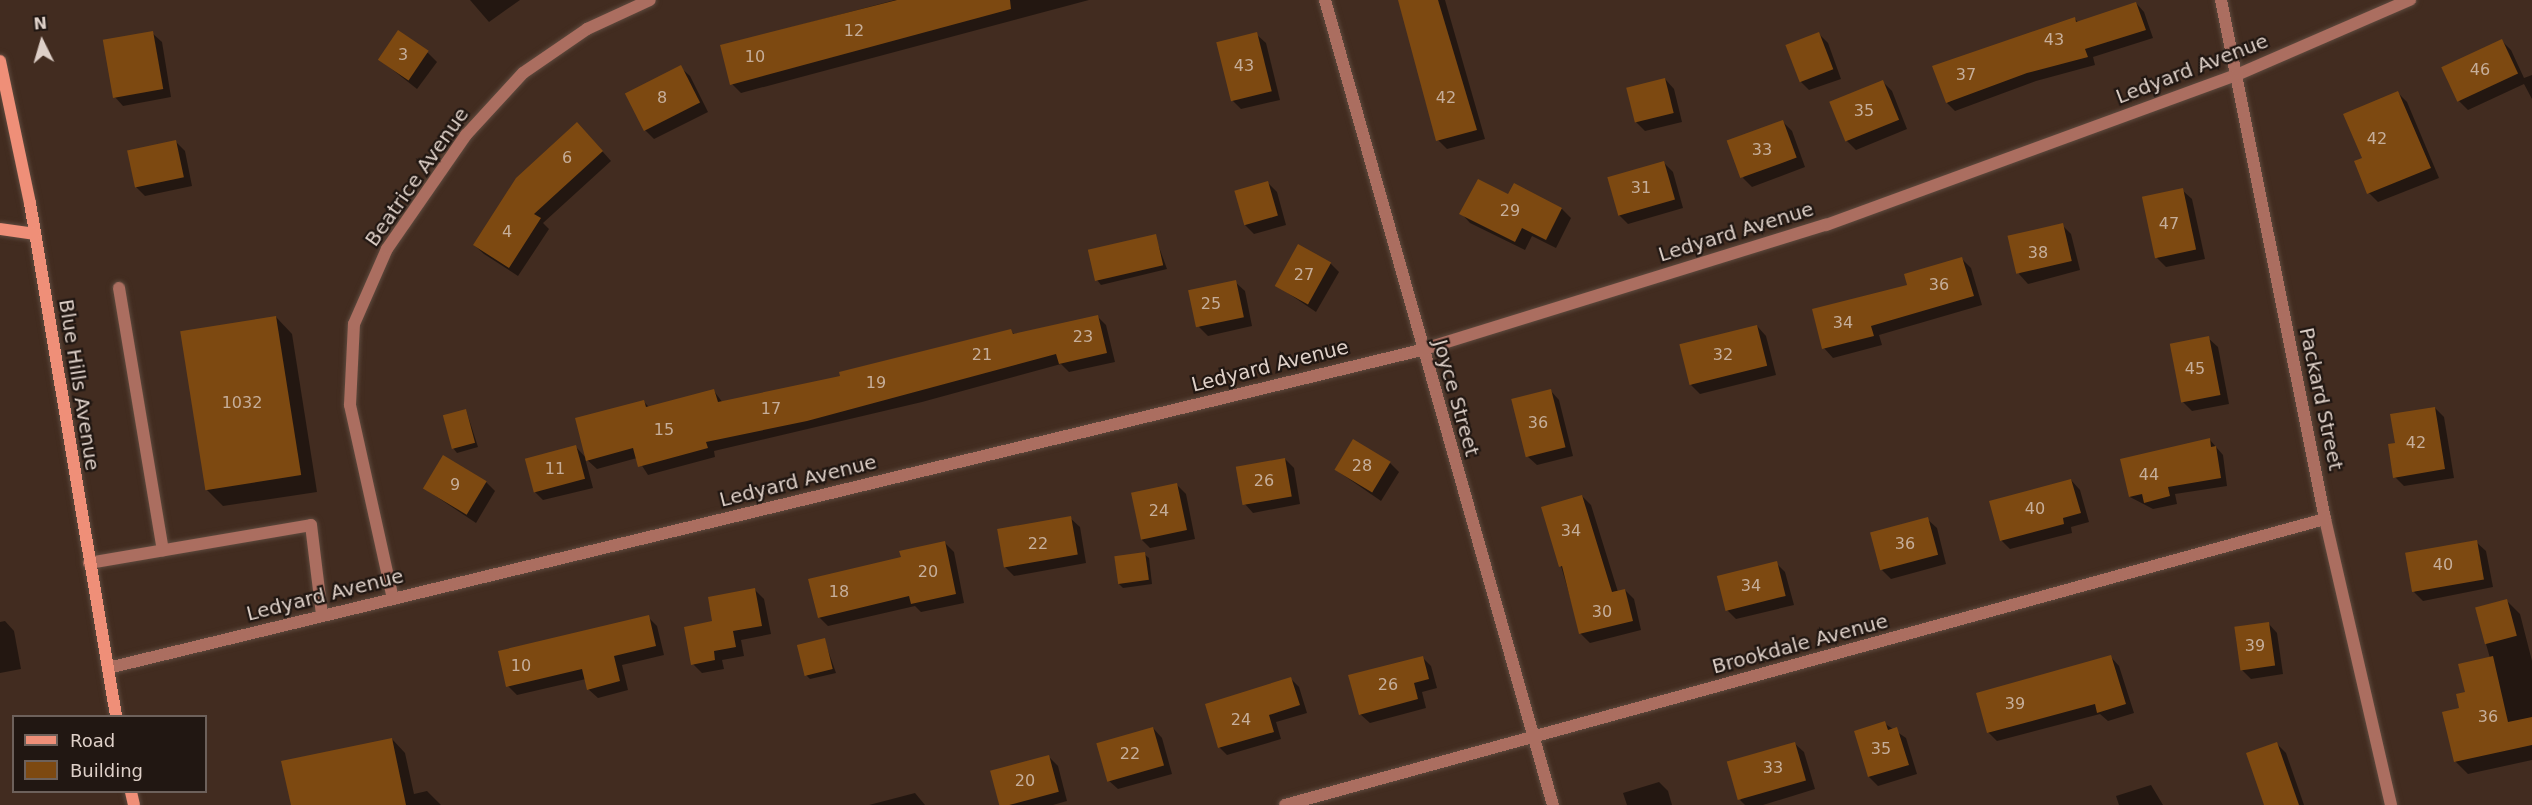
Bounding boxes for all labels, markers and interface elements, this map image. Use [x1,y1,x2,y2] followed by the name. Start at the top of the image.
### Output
[12,12,72,72] north arrow
[33,14,48,34] text: N
[844,21,864,41] house number: 12
[2112,29,2272,109] street label: Ledyard Avenue
[2044,30,2064,50] house number: 43
[398,45,408,65] house number: 3
[745,47,765,67] house number: 10
[1234,56,1254,76] house number: 43
[2470,60,2490,80] house number: 46
[1956,65,1976,85] house number: 37
[657,88,667,108] house number: 8
[1436,88,1456,108] house number: 42
[1854,101,1874,121] house number: 35
[360,103,474,251] street label: Beatrice Avenue
[2367,129,2387,149] house number: 42
[1752,140,1772,160] house number: 33
[562,148,572,168] house number: 6
[1631,178,1651,198] house number: 31
[1655,197,1817,267] street label: Ledyard Avenue
[1500,201,1520,221] house number: 29
[2159,214,2179,234] house number: 47
[502,222,512,242] house number: 4
[2028,243,2048,263] house number: 38
[1294,265,1314,285] house number: 27
[1929,275,1949,295] house number: 36
[1201,294,1221,314] house number: 25
[54,297,104,473] street label: Blue Hills Avenue
[1833,313,1853,333] house number: 34
[2294,325,2348,473] street label: Packard Street
[1073,327,1093,347] house number: 23
[1189,335,1351,397] street label: Ledyard Avenue
[1428,337,1484,459] street label: Joyce Street
[972,345,992,365] house number: 21
[1713,345,1733,365] house number: 32
[2185,359,2205,379] house number: 45
[866,373,886,393] house number: 19
[222,393,262,413] house number: 1032
[761,399,781,419] house number: 17
[1528,413,1548,433] house number: 36
[654,420,674,440] house number: 15
[2406,433,2426,453] house number: 42
[717,450,879,512] street label: Ledyard Avenue
[1352,456,1372,476] house number: 28
[545,459,565,479] house number: 11
[2139,465,2159,485] house number: 44
[1254,471,1274,491] house number: 26
[450,475,460,495] house number: 9
[2025,499,2045,519] house number: 40
[1149,501,1169,521] house number: 24
[1561,521,1581,541] house number: 34
[1028,534,1048,554] house number: 22
[1895,534,1915,554] house number: 36
[2433,555,2453,575] house number: 40
[918,562,938,582] house number: 20
[244,564,406,626] street label: Ledyard Avenue
[1741,576,1761,596] house number: 34
[829,582,849,602] house number: 18
[1592,602,1612,622] house number: 30
[1709,609,1891,679] street label: Brookdale Avenue
[2245,636,2265,656] house number: 39
[511,656,531,676] house number: 10
[1378,675,1398,695] house number: 26
[2005,694,2025,714] house number: 39
[2478,707,2498,727] house number: 36
[1231,710,1251,730] house number: 24
[12,715,207,793] legend
[70,730,115,751] text: Road
[1871,739,1891,759] house number: 35
[1120,744,1140,764] house number: 22
[1763,758,1783,778] house number: 33
[70,760,143,781] text: Building
[1015,771,1035,791] house number: 20

